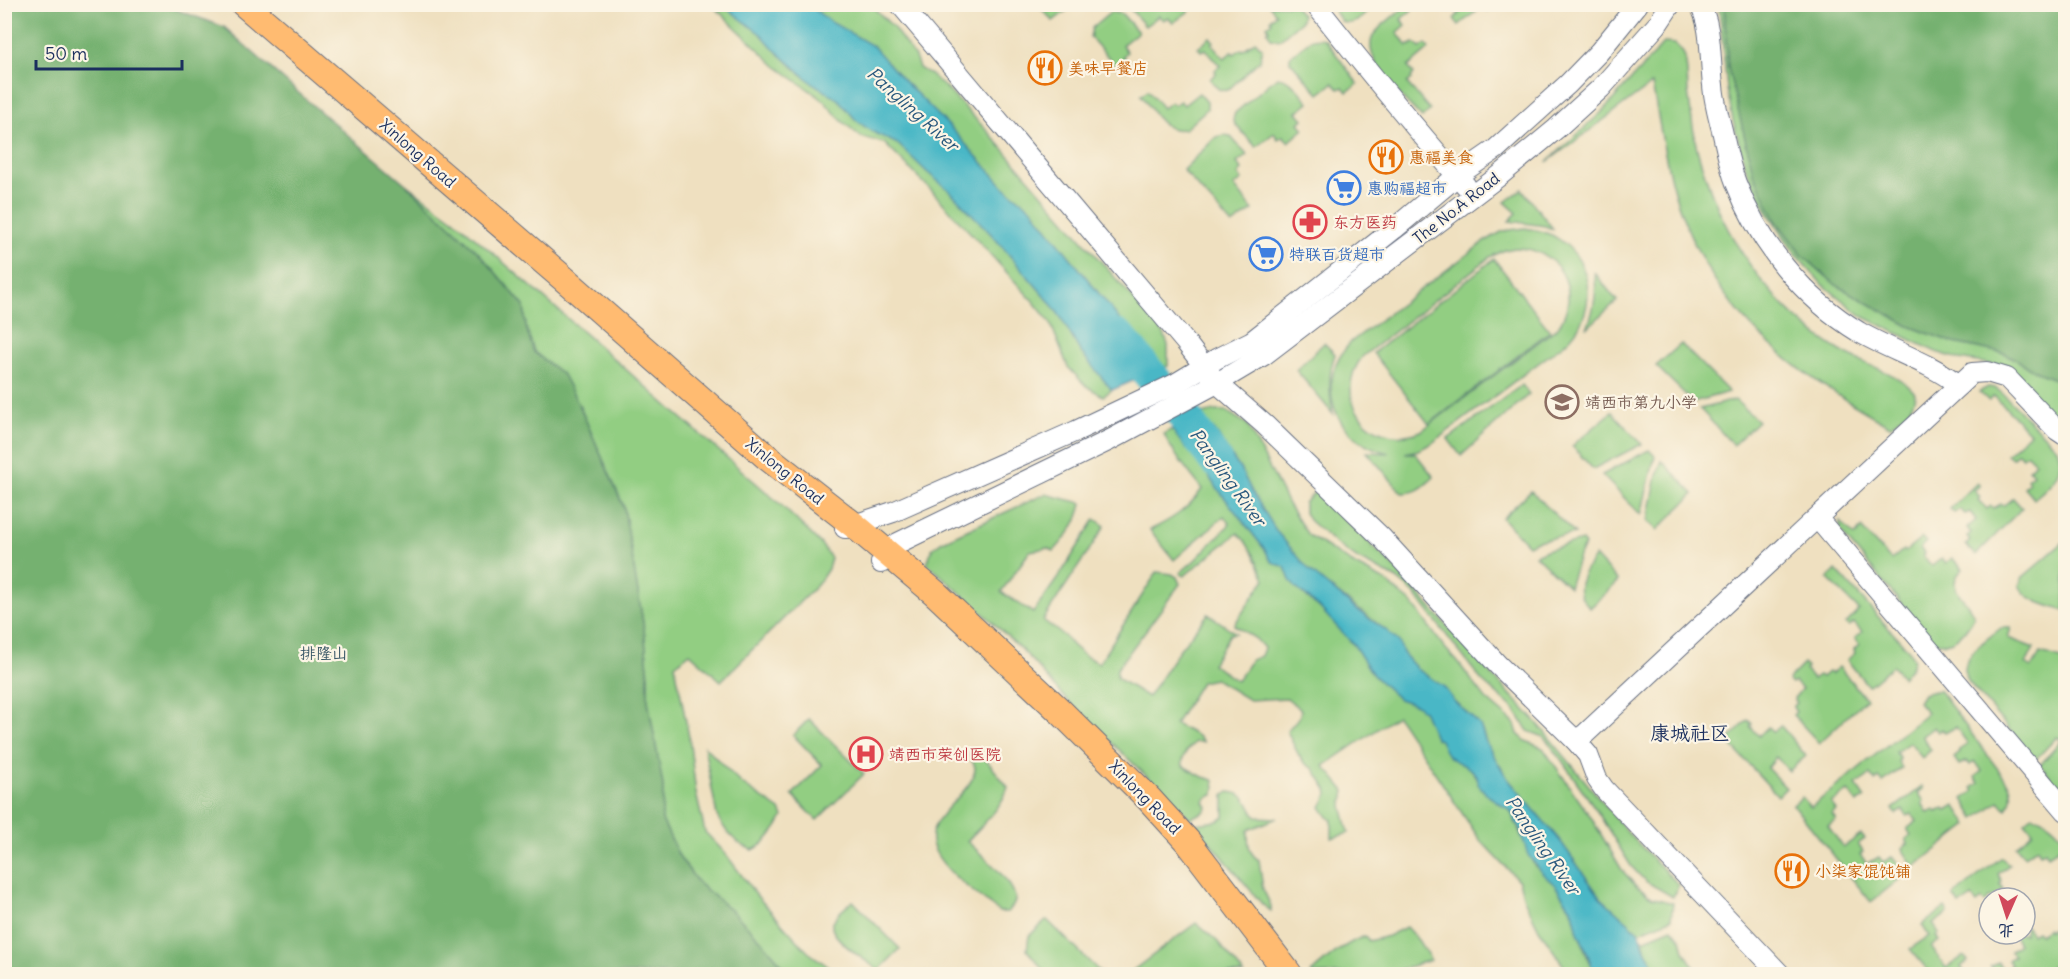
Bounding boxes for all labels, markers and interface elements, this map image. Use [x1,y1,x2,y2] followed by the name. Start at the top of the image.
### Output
[36,33,182,71] scale bar
[45,42,87,65] text: 50 m
[1027,50,1063,86] restaurant icon: 美味早餐店
[1068,58,1148,78] place label: 美味早餐店
[862,62,965,158] water label: Pangling River
[376,114,460,192] street label: Xinlong Road
[1368,139,1404,175] restaurant icon: 惠福美食
[1409,147,1473,167] place label: 惠福美食
[1409,168,1503,248] street label: The No.A Road
[1326,170,1362,206] supermarket icon: 惠购福超市
[1367,178,1447,198] place label: 惠购福超市
[1292,204,1328,240] pharmacy icon: 东方医药
[1333,212,1397,232] place label: 东方医药
[1248,236,1284,272] supermarket icon: 特联百货超市
[1289,244,1385,264] place label: 特联百货超市
[1544,384,1580,420] school or university icon: 靖西市第九小学
[1585,392,1697,412] place label: 靖西市第九小学
[1185,424,1273,533] water label: Pangling River
[742,433,828,509] street label: Xinlong Road
[300,643,348,663] park label: 排隆山
[1650,720,1730,745] district label: 康城社区
[848,736,884,772] hospital icon: 靖西市荣创医院
[889,744,1001,764] place label: 靖西市荣创医院
[1105,756,1185,838] street label: Xinlong Road
[1501,791,1587,901] water label: Pangling River
[1774,853,1810,889] restaurant icon: 小柒家馄饨铺
[1815,861,1911,881] place label: 小柒家馄饨铺
[1977,886,2037,946] north arrow
[1998,921,2015,941] text: 北

